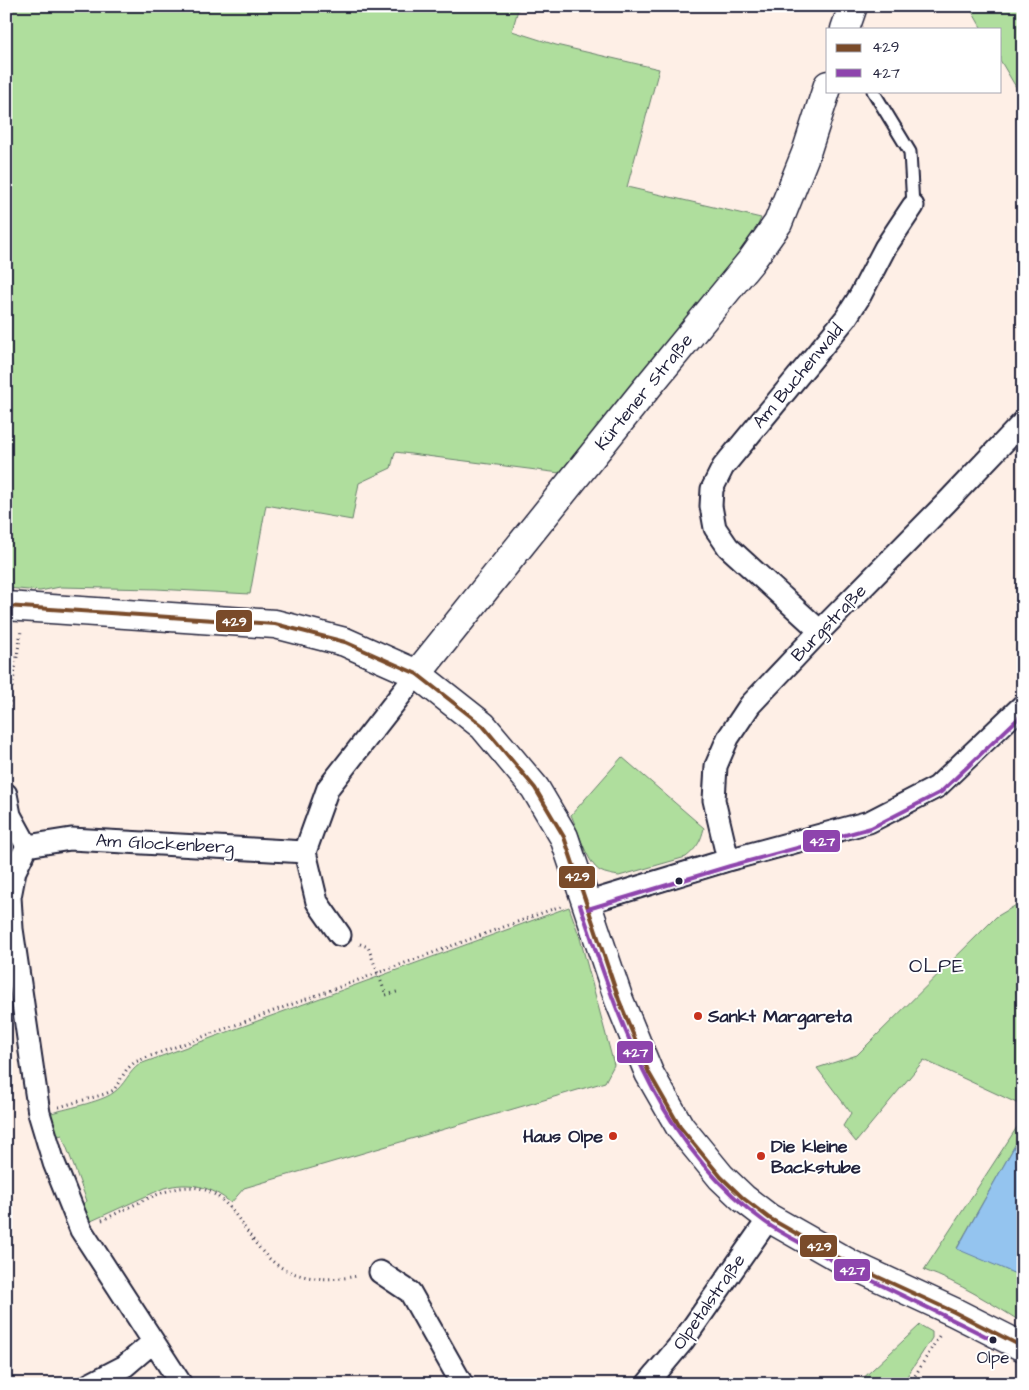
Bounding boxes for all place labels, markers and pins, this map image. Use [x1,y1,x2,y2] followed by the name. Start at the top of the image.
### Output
[674,876,684,886] unlabelled marker
[707,1004,853,1030] place label: Sankt Margareta
[692,1010,704,1022] marker: Sankt Margareta
[523,1124,603,1149] place label: Haus Olpe
[607,1130,619,1142] marker: Haus Olpe
[771,1134,861,1180] place label: Die kleine Backstube
[755,1150,767,1162] marker: Die kleine Backstube
[988,1335,998,1345] marker: Olpe
[977,1346,1009,1370] place label: Olpe

